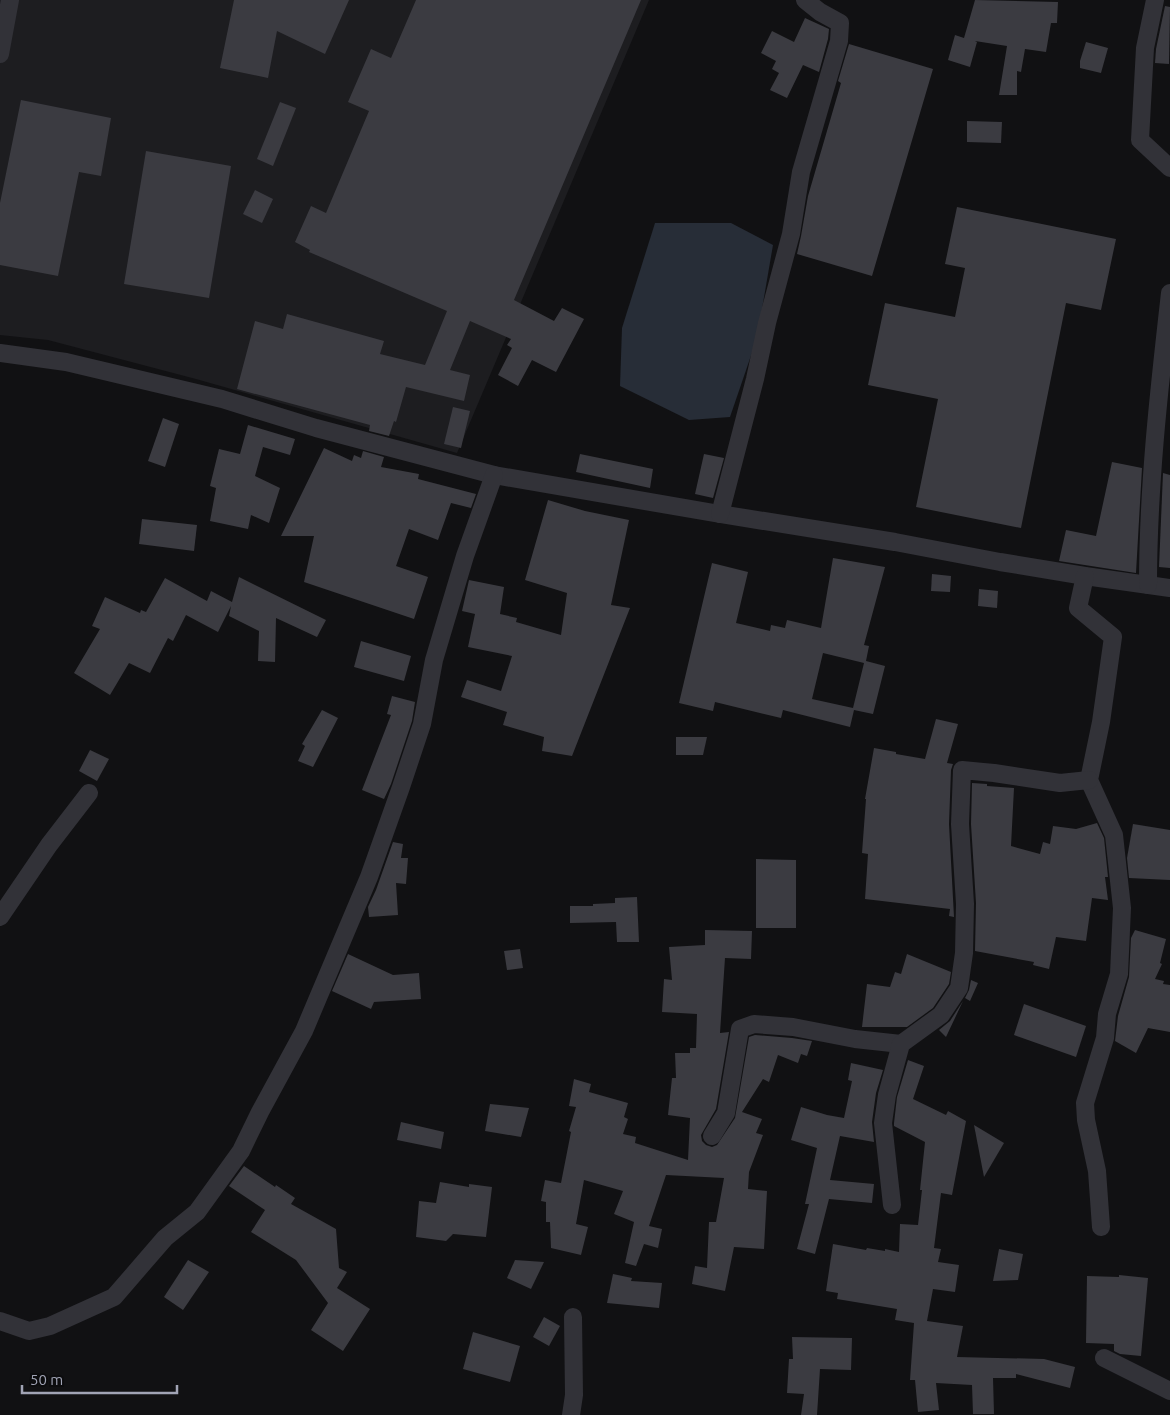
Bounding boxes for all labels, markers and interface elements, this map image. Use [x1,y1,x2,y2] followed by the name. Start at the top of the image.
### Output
[22,1362,178,1394] scale bar
[30,1371,63,1388] text: 50 m

